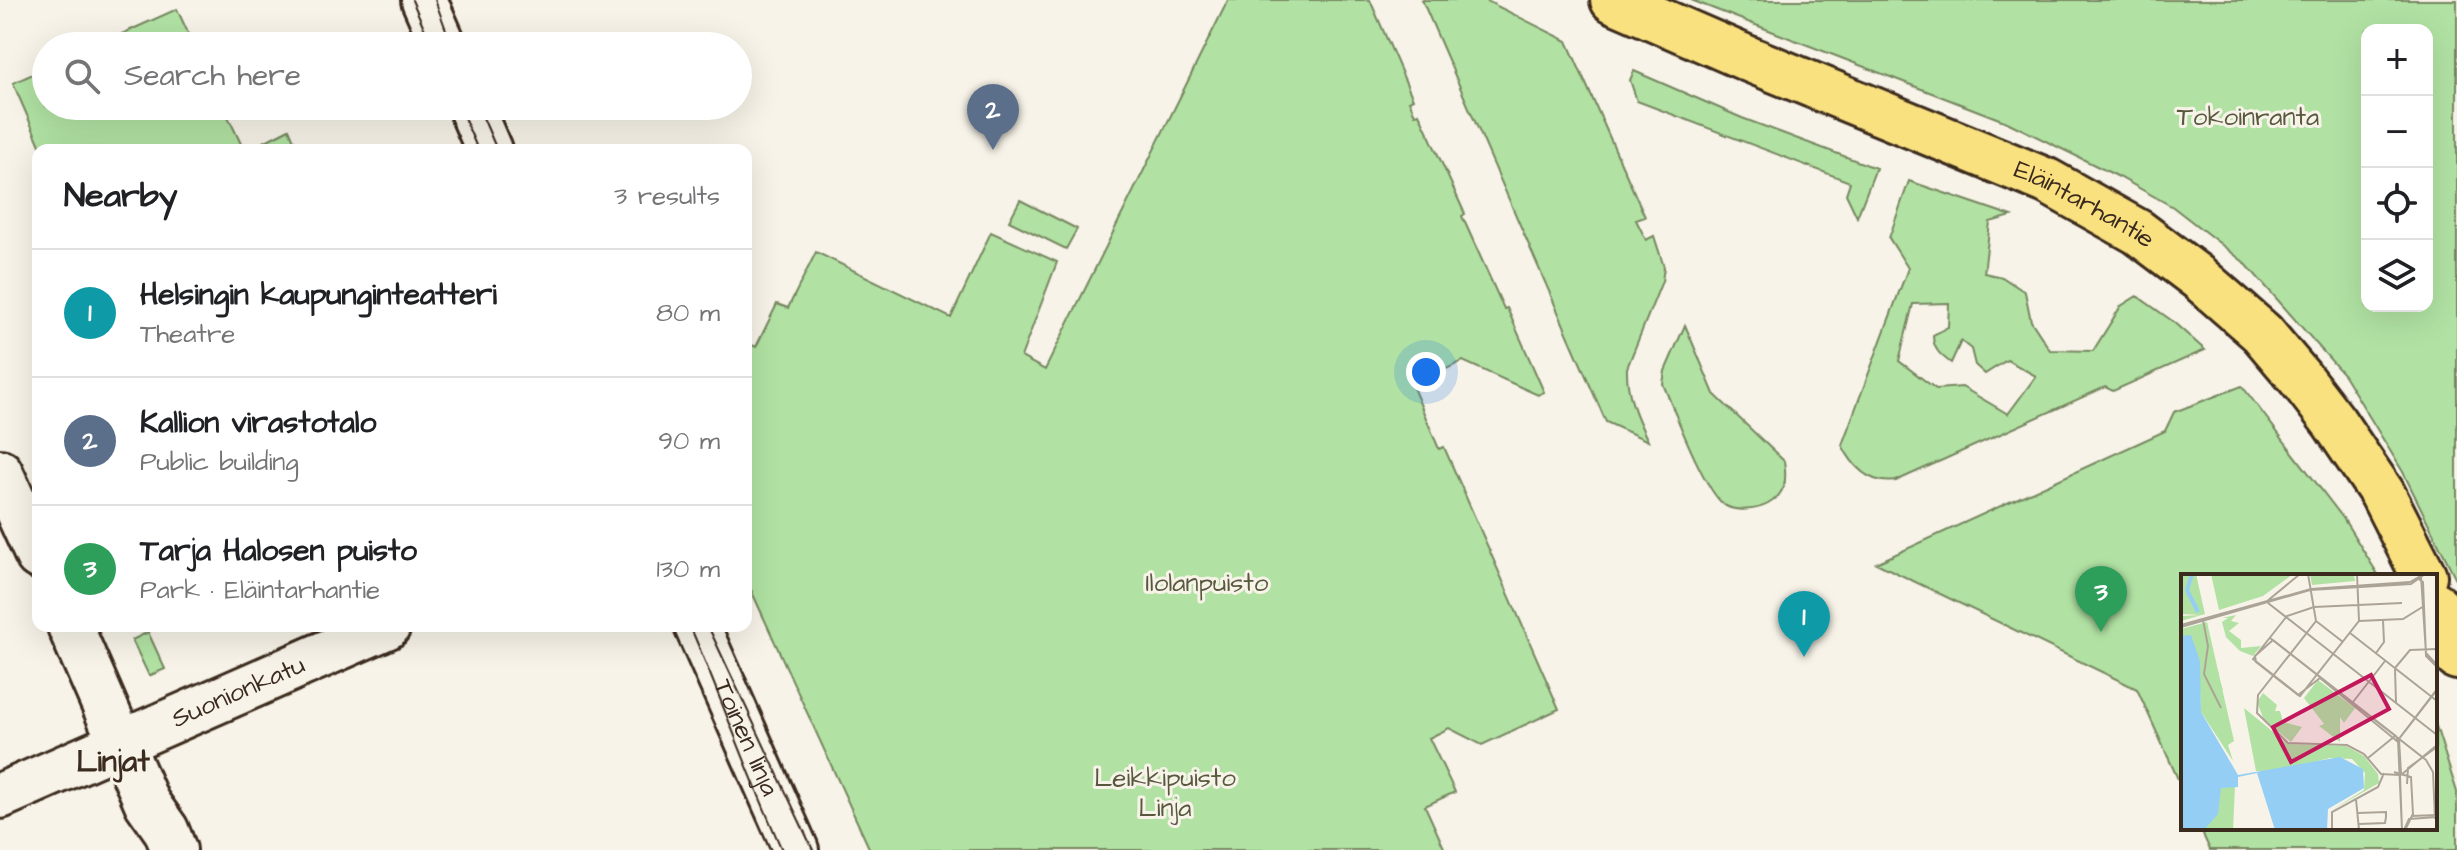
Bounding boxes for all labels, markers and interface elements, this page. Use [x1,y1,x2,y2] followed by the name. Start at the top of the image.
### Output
[2361,24,2433,312] map controls
[2361,24,2433,96] button: +
[32,32,752,120] search box
[60,54,104,98] icon: search
[124,55,301,97] text: Search here
[967,84,1019,150] pin: 2
[2361,96,2433,168] button: −
[2177,99,2319,135] park label: Tokoinranta
[2009,151,2163,257] street label: Eläintarhantie
[2361,168,2433,240] button: locate
[64,172,178,220] text: Nearby
[614,178,720,214] text: 3 results
[2361,240,2433,312] button: layers
[140,274,497,316] text: Helsingin kaupunginteatteri
[88,295,92,331] text: 1
[656,295,720,331] text: 80 m
[140,316,235,352] text: Theatre
[1406,352,1446,392] your location
[140,402,376,444] text: Kallion virastotalo
[83,423,97,459] text: 2
[658,423,720,459] text: 90 m
[140,444,299,480] text: Public building
[140,530,417,572] text: Tarja Halosen puisto
[83,551,97,587] text: 3
[656,551,720,587] text: 130 m
[1146,565,1269,601] park label: Ilolanpuisto
[2075,566,2127,632] pin: 3
[140,572,380,608] text: Park · Eläintarhantie
[2181,574,2437,830] inset map
[1778,591,1830,657] pin: 1
[166,647,310,737] street label: Suonionkatu
[705,674,788,802] street label: Toinen linja
[76,741,150,783] district label: Linjat
[1094,760,1236,826] park label: Leikkipuisto Linja

